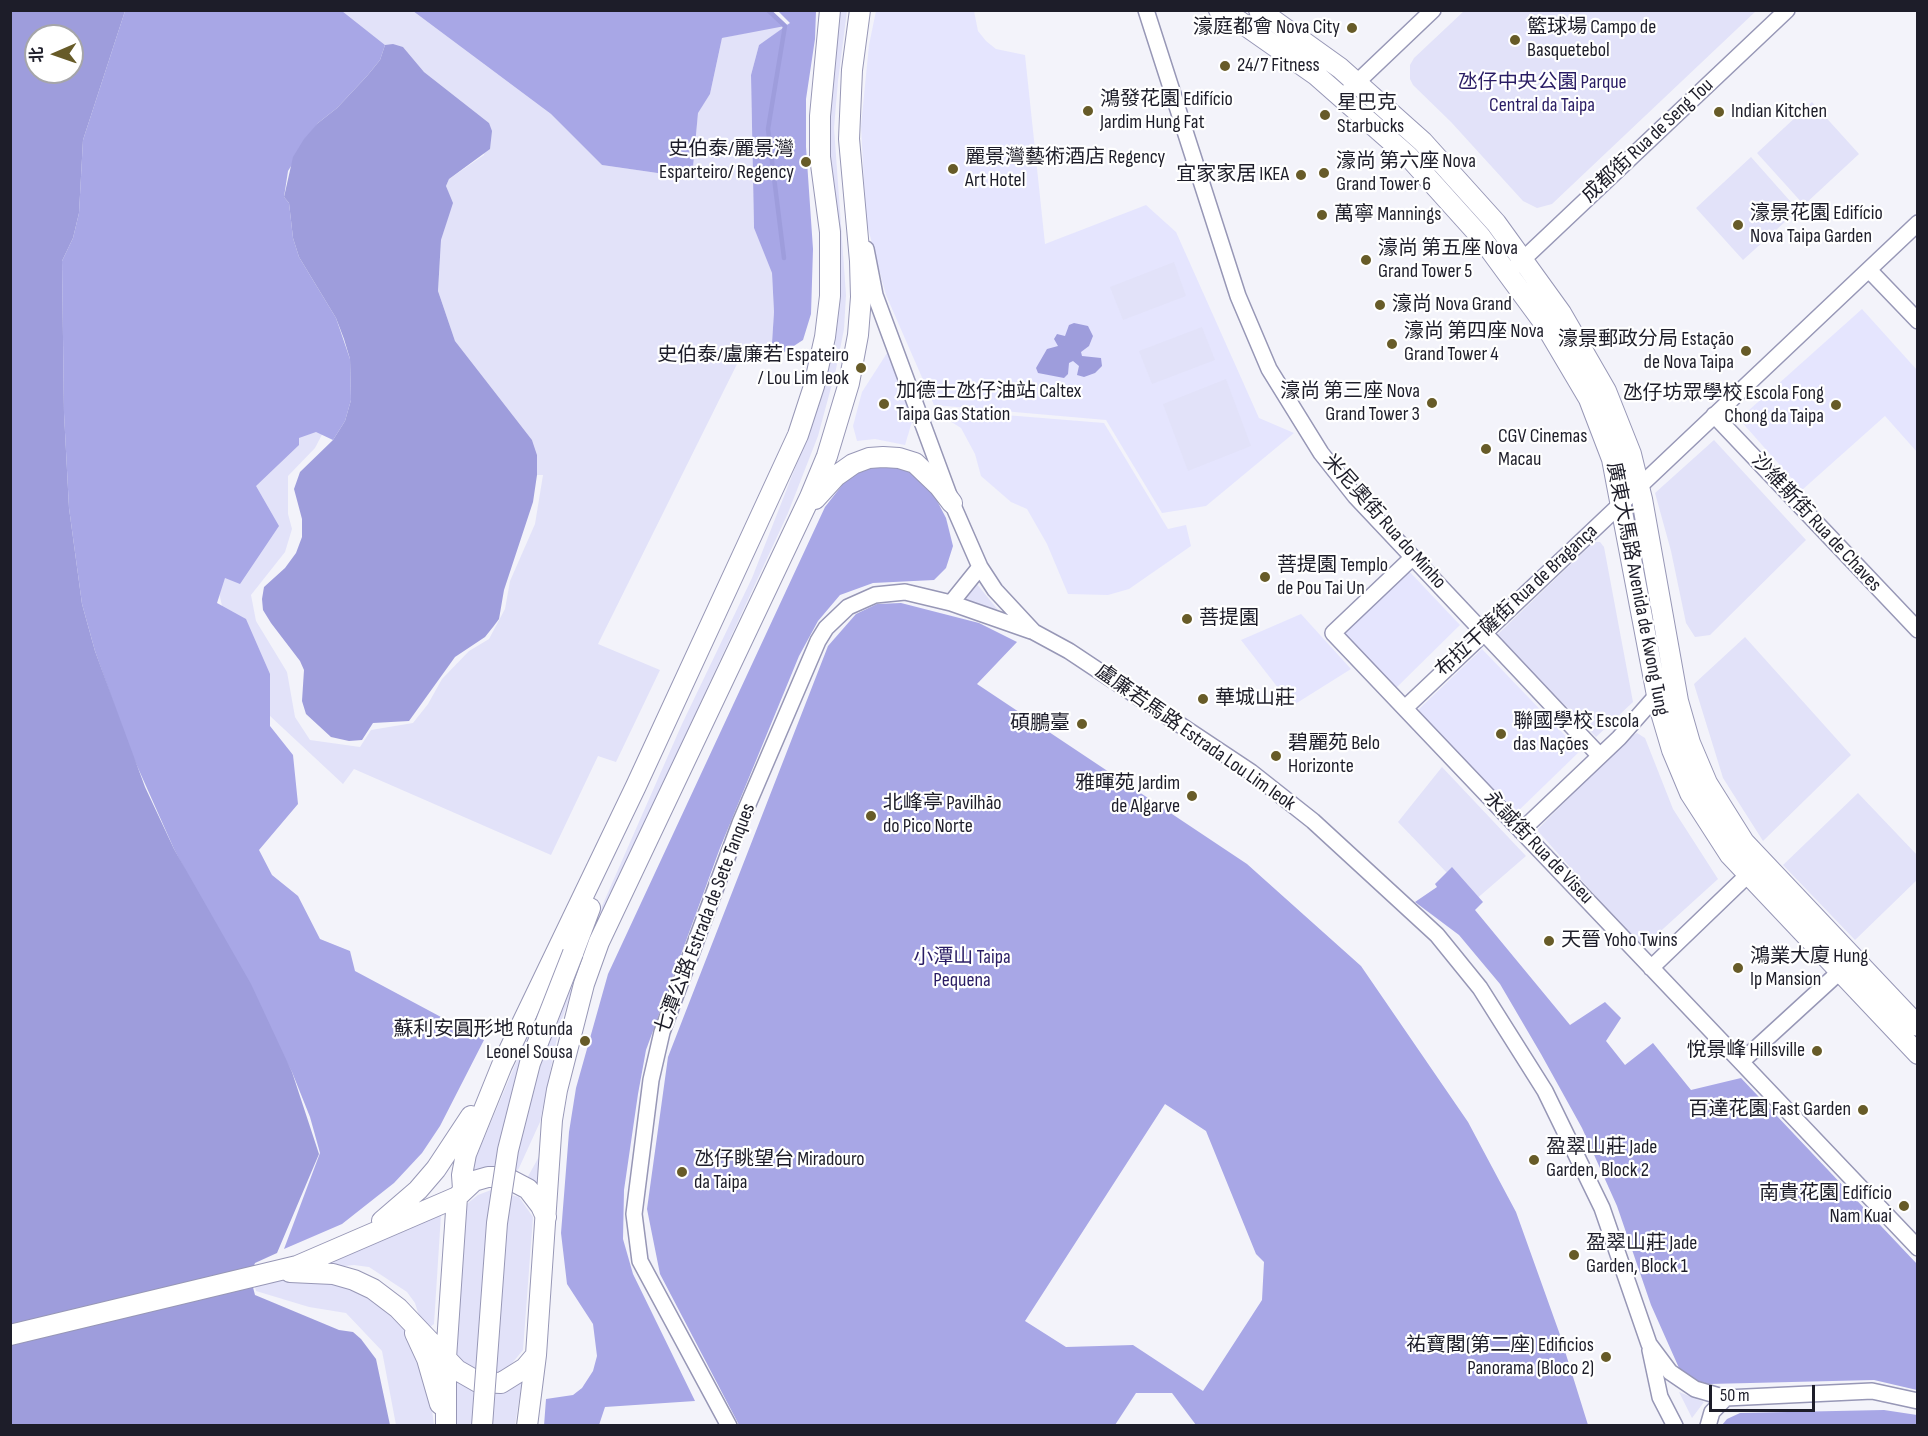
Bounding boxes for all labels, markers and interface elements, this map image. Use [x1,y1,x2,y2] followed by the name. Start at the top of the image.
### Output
[1193,16,1340,40] place label: 濠庭都會 Nova City
[1527,16,1656,63] place label: 籃球場 Campo de Basquetebol
[1345,21,1359,35] marker: 濠庭都會 Nova City
[24,24,84,84] north arrow
[1508,33,1522,47] marker: 籃球場 Campo de Basquetebol
[28,46,47,63] text: 北
[1237,54,1320,78] place label: 24/7 Fitness
[1218,59,1232,73] marker: 24/7 Fitness
[1457,71,1627,118] park label: 氹仔中央公園 Parque Central da Taipa
[1577,74,1719,208] street label: 成都街 Rua de Seng Tou
[1100,88,1233,135] place label: 鴻發花園 Edifício Jardim Hung Fat
[1337,92,1404,139] place label: 星巴克 Starbucks
[1731,100,1827,124] place label: Indian Kitchen
[1081,104,1095,118] marker: 鴻發花園 Edifício Jardim Hung Fat
[1712,105,1726,119] marker: Indian Kitchen
[1318,108,1332,122] marker: 星巴克 Starbucks
[659,138,794,185] place label: 史伯泰/麗景灣 Esparteiro/ Regency
[965,146,1165,193] place label: 麗景灣藝術酒店 Regency Art Hotel
[1336,150,1476,197] place label: 濠尚 第六座 Nova Grand Tower 6
[799,155,813,169] marker: 史伯泰/麗景灣 Esparteiro/ Regency
[946,162,960,176] marker: 麗景灣藝術酒店 Regency Art Hotel
[1176,163,1289,187] place label: 宜家家居 IKEA
[1317,166,1331,180] marker: 濠尚 第六座 Nova Grand Tower 6
[1294,168,1308,182] marker: 宜家家居 IKEA
[1750,202,1883,249] place label: 濠景花園 Edifício Nova Taipa Garden
[1334,203,1441,227] place label: 萬寧 Mannings
[1315,208,1329,222] marker: 萬寧 Mannings
[1731,218,1745,232] marker: 濠景花園 Edifício Nova Taipa Garden
[1378,237,1518,284] place label: 濠尚 第五座 Nova Grand Tower 5
[1359,253,1373,267] marker: 濠尚 第五座 Nova Grand Tower 5
[1392,293,1512,317] place label: 濠尚 Nova Grand
[1373,298,1387,312] marker: 濠尚 Nova Grand
[1404,320,1544,367] place label: 濠尚 第四座 Nova Grand Tower 4
[1558,328,1734,375] place label: 濠景郵政分局 Estação de Nova Taipa
[1385,337,1399,351] marker: 濠尚 第四座 Nova Grand Tower 4
[657,344,849,391] place label: 史伯泰/盧廉若 Espateiro / Lou Lim Ieok
[1739,344,1753,358] marker: 濠景郵政分局 Estação de Nova Taipa
[854,361,868,375] marker: 史伯泰/盧廉若 Espateiro / Lou Lim Ieok
[896,380,1081,427] place label: 加德士氹仔油站 Caltex Taipa Gas Station
[1280,380,1420,427] place label: 濠尚 第三座 Nova Grand Tower 3
[1622,382,1824,429] place label: 氹仔坊眾學校 Escola Fong Chong da Taipa
[1425,396,1439,410] marker: 濠尚 第三座 Nova Grand Tower 3
[877,397,891,411] marker: 加德士氹仔油站 Caltex Taipa Gas Station
[1829,398,1843,412] marker: 氹仔坊眾學校 Escola Fong Chong da Taipa
[1498,425,1587,472] place label: CGV Cinemas Macau
[1479,442,1493,456] marker: CGV Cinemas Macau
[1746,449,1886,597] street label: 沙維斯街 Rua de Chaves
[1317,450,1451,594] street label: 米尼奧街 Rua do Minho
[1601,460,1673,718] street label: 廣東大馬路 Avenida de Kwong Tung
[1431,520,1603,682] street label: 布拉干薩街 Rua de Bragança
[1277,554,1388,601] place label: 菩提園 Templo de Pou Tai Un
[1258,570,1272,584] marker: 菩提園 Templo de Pou Tai Un
[1199,607,1259,631] place label: 菩提園
[1180,612,1194,626] marker: 菩提園
[1090,660,1300,816] street label: 盧廉若馬路 Estrada Lou Lim Ieok
[1215,687,1295,711] place label: 華城山莊
[1196,692,1210,706] marker: 華城山莊
[1513,710,1639,757] place label: 聯國學校 Escola das Nações
[1010,712,1070,736] place label: 碩鵬臺
[1075,717,1089,731] marker: 碩鵬臺
[1494,727,1508,741] marker: 聯國學校 Escola das Nações
[1288,732,1380,779] place label: 碧麗苑 Belo Horizonte
[1269,749,1283,763] marker: 碧麗苑 Belo Horizonte
[1075,772,1180,819] place label: 雅暉苑 Jardim de Algarve
[1478,787,1598,909] street label: 永誠街 Rua de Viseu
[1185,789,1199,803] marker: 雅暉苑 Jardim de Algarve
[883,792,1002,839] place label: 北峰亭 Pavilhão do Pico Norte
[651,800,761,1038] street label: 七潭公路 Estrada de Sete Tanques
[864,809,878,823] marker: 北峰亭 Pavilhão do Pico Norte
[1561,929,1678,953] place label: 天晉 Yoho Twins
[1542,934,1556,948] marker: 天晉 Yoho Twins
[1750,945,1868,992] place label: 鴻業大廈 Hung Ip Mansion
[913,946,1011,993] park label: 小潭山 Taipa Pequena
[1731,961,1745,975] marker: 鴻業大廈 Hung Ip Mansion
[393,1018,573,1065] place label: 蘇利安圓形地 Rotunda Leonel Sousa
[578,1034,592,1048] marker: 蘇利安圓形地 Rotunda Leonel Sousa
[1686,1039,1805,1063] place label: 悅景峰 Hillsville
[1810,1044,1824,1058] marker: 悅景峰 Hillsville
[1689,1098,1851,1122] place label: 百達花園 Fast Garden
[1856,1103,1870,1117] marker: 百達花園 Fast Garden
[1546,1136,1657,1183] place label: 盈翠山莊 Jade Garden, Block 2
[694,1148,865,1195] place label: 氹仔眺望台 Miradouro da Taipa
[1527,1153,1541,1167] marker: 盈翠山莊 Jade Garden, Block 2
[675,1165,689,1179] marker: 氹仔眺望台 Miradouro da Taipa
[1759,1182,1892,1229] place label: 南貴花園 Edifício Nam Kuai
[1897,1199,1911,1213] marker: 南貴花園 Edifício Nam Kuai
[1586,1232,1697,1279] place label: 盈翠山莊 Jade Garden, Block 1
[1567,1248,1581,1262] marker: 盈翠山莊 Jade Garden, Block 1
[1406,1334,1594,1381] place label: 祐寶閣(第二座) Edificios Panorama (Bloco 2)
[1599,1350,1613,1364] marker: 祐寶閣(第二座) Edificios Panorama (Bloco 2)
[1712,1373,1818,1411] scale bar
[1720,1385,1750,1406] text: 50 m

